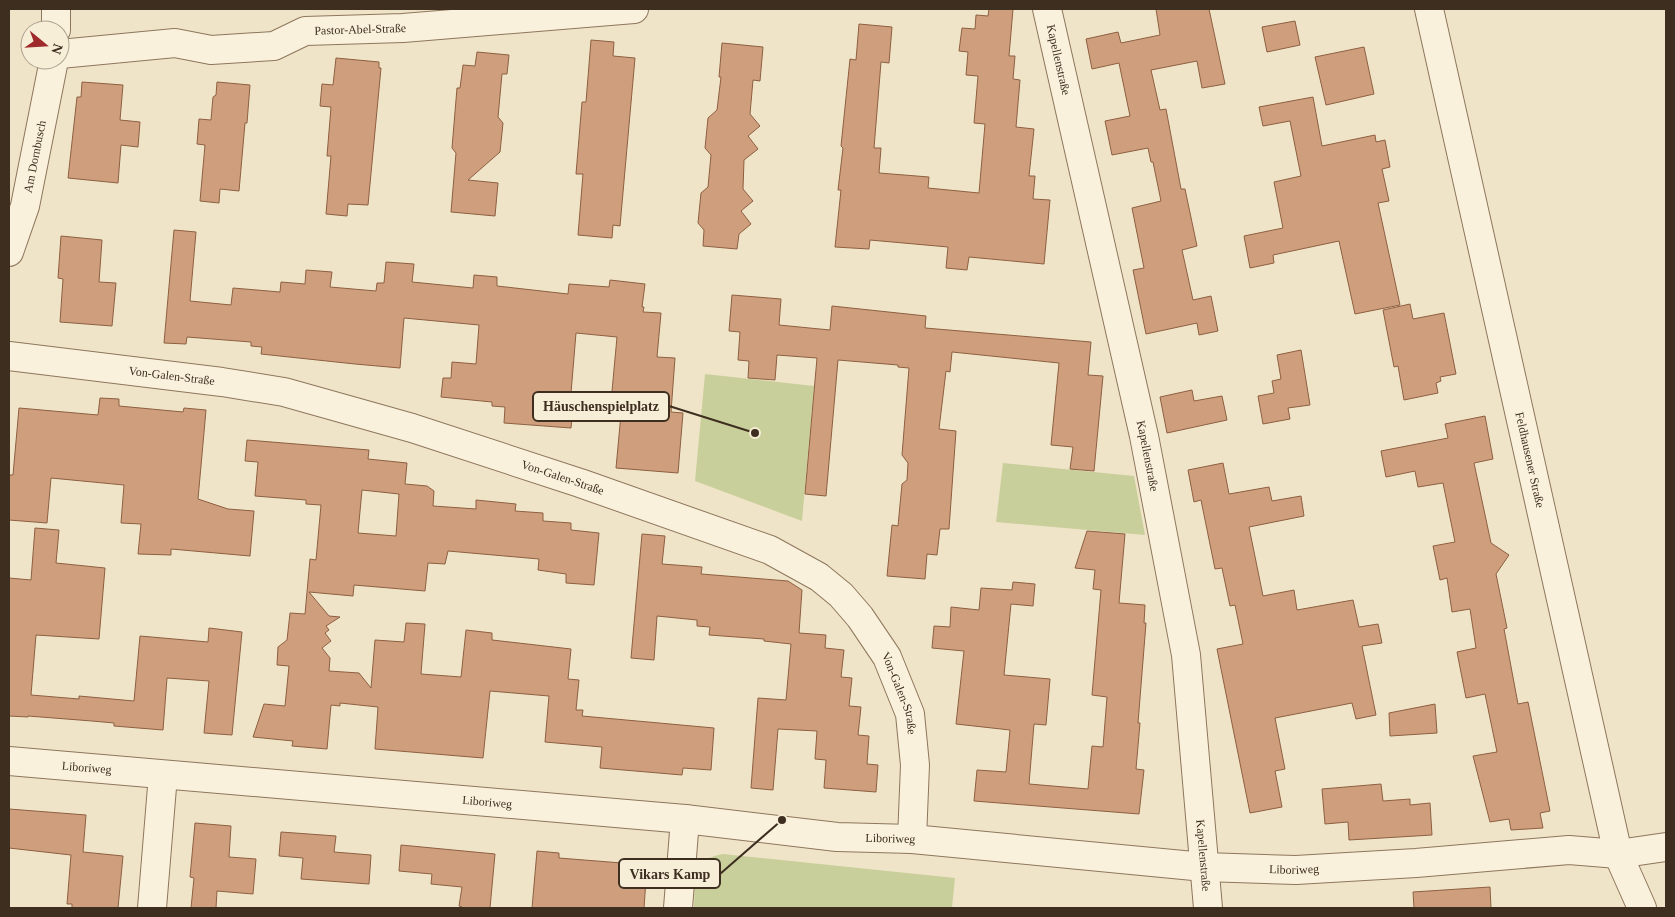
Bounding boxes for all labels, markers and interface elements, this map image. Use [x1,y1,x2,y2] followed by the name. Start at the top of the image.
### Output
[20,20,70,70] north arrow
[314,21,407,38] street label: Pastor-Abel-Straße
[1044,23,1073,96] street label: Kapellenstraße
[48,42,66,56] text: N
[21,119,49,194] street label: Am Dornbusch
[128,364,216,388] street label: Von-Galen-Straße
[533,392,669,421] callout: Häuschenspielplatz
[543,399,659,414] text: Häuschenspielplatz
[1512,411,1547,509] street label: Feldhausener Straße
[1134,419,1161,492] street label: Kapellenstraße
[520,457,606,498] street label: Von-Galen-Straße
[879,649,919,735] street label: Von-Galen-Straße
[61,759,112,777] street label: Liboriweg
[462,793,513,811] street label: Liboriweg
[1193,819,1214,892] street label: Kapellenstraße
[865,831,916,846] street label: Liboriweg
[619,859,720,888] callout: Vikars Kamp
[1269,862,1319,877] street label: Liboriweg
[630,867,711,882] text: Vikars Kamp

